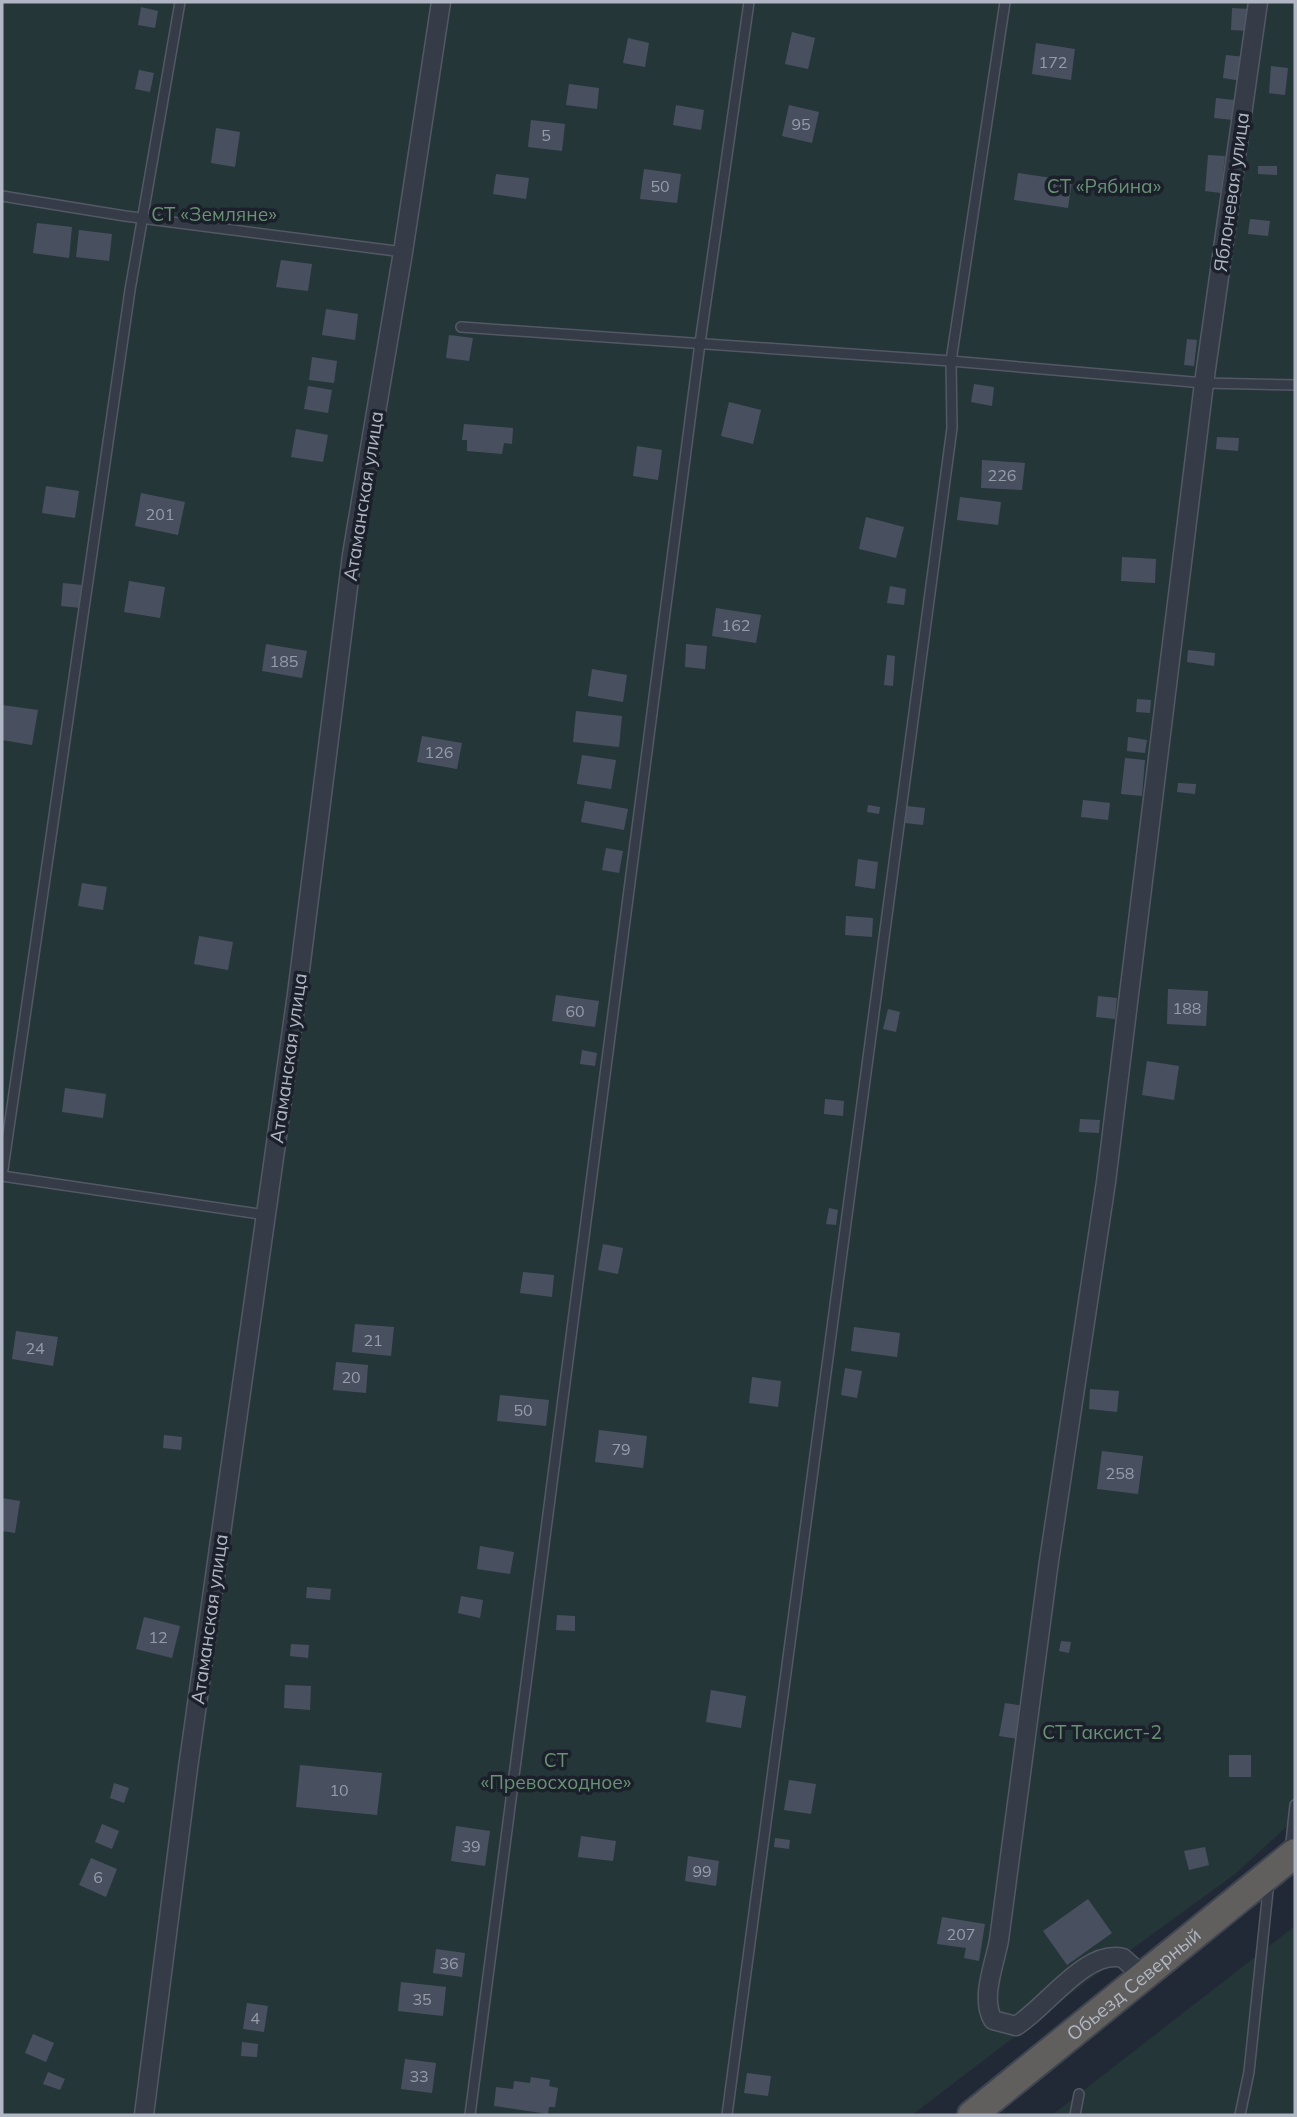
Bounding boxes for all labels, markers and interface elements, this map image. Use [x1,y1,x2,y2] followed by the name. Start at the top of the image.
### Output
[1039,52,1067,72] house number: 172
[1208,111,1254,273] street label: Яблоневая улица
[791,114,811,134] house number: 95
[541,125,551,145] house number: 5
[1047,174,1161,198] park label: СТ «Рябина»
[650,176,670,196] house number: 50
[151,202,277,226] park label: СТ «Земляне»
[338,409,388,583] street label: Атаманская улица
[988,465,1016,485] house number: 226
[146,504,174,524] house number: 201
[722,615,750,635] house number: 162
[270,651,298,671] house number: 185
[425,742,453,762] house number: 126
[264,971,312,1145] street label: Атаманская улица
[1173,998,1201,1018] house number: 188
[565,1001,585,1021] house number: 60
[363,1330,383,1350] house number: 21
[25,1338,45,1358] house number: 24
[341,1367,361,1387] house number: 20
[513,1400,533,1420] house number: 50
[611,1439,631,1459] house number: 79
[1106,1463,1134,1483] house number: 258
[185,1532,233,1706] street label: Атаманская улица
[148,1627,168,1647] house number: 12
[1042,1720,1162,1744] park label: СТ Таксист-2
[481,1748,631,1794] park label: СТ «Превосходное»
[329,1780,349,1800] house number: 10
[461,1836,481,1856] house number: 39
[692,1861,712,1881] house number: 99
[93,1867,103,1887] house number: 6
[1062,1922,1206,2046] street label: Обьезд Северный
[947,1924,975,1944] house number: 207
[439,1953,459,1973] house number: 36
[412,1989,432,2009] house number: 35
[250,2008,260,2028] house number: 4
[409,2066,429,2086] house number: 33

